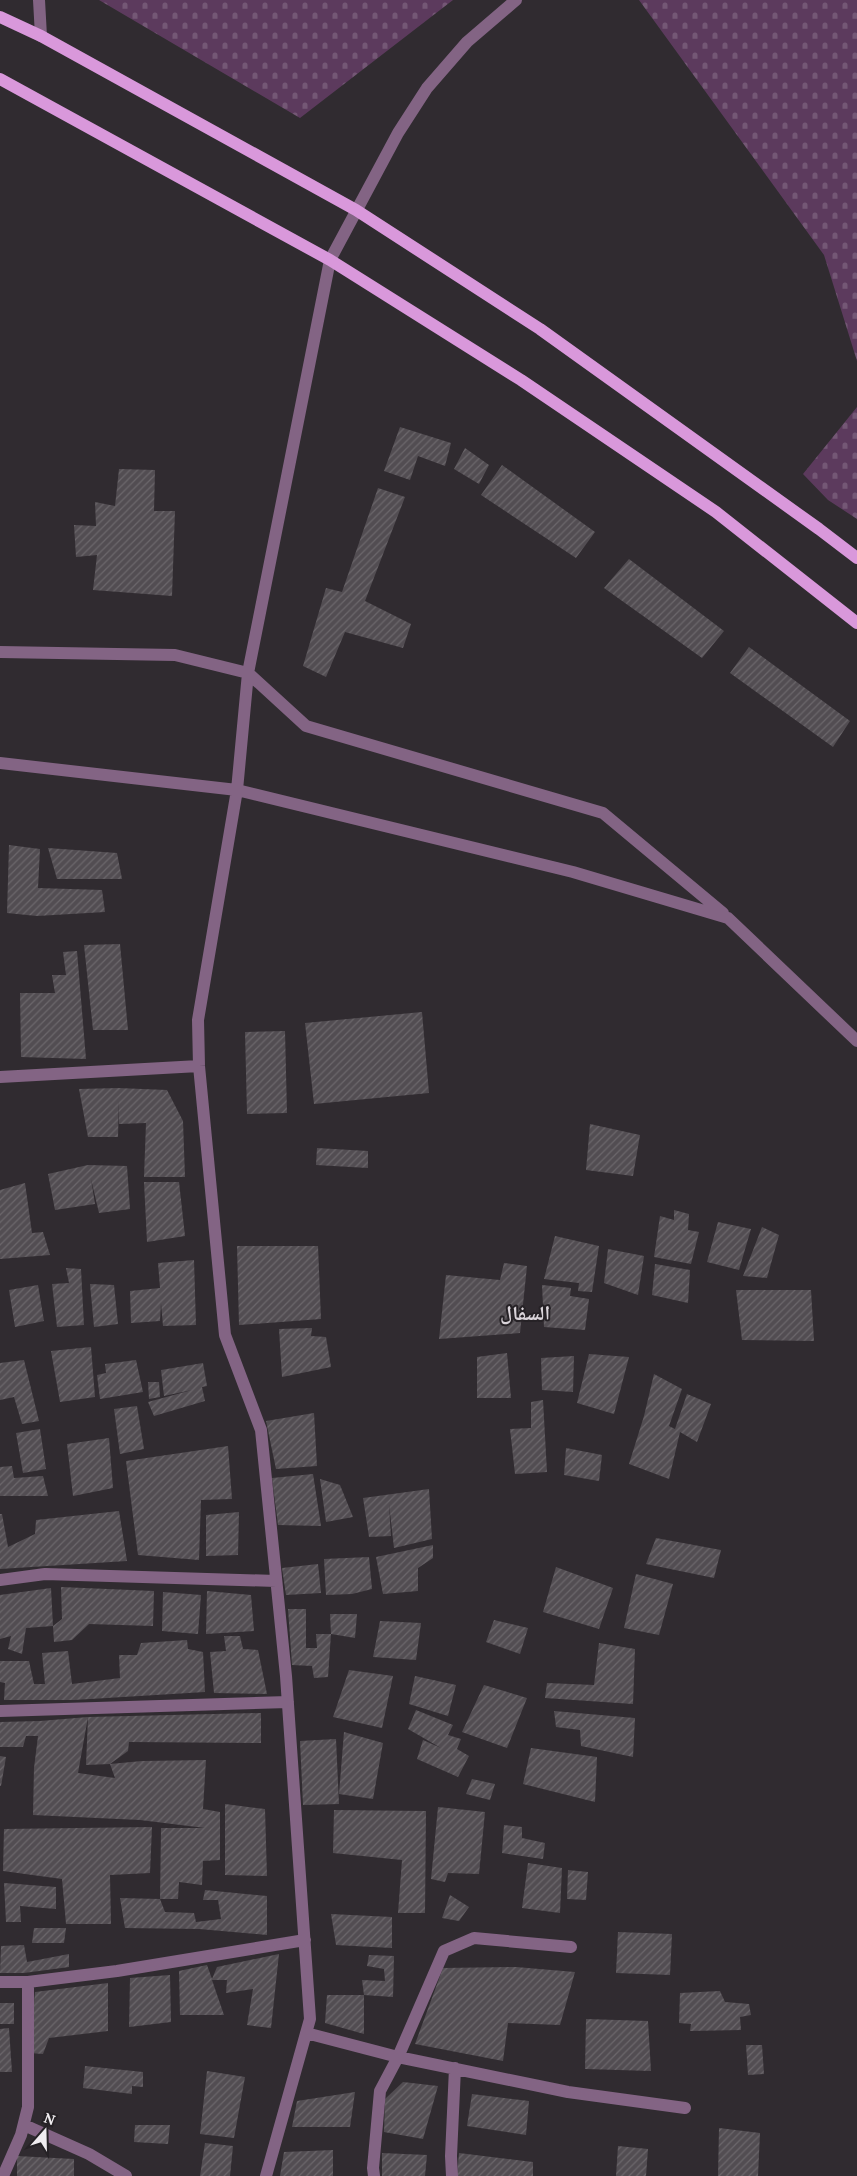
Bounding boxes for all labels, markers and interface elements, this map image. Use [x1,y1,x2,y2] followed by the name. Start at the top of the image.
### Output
[500,1300,550,1325] district label: السفال
[20,2106,70,2156] north arrow
[41,2108,58,2129] text: N

